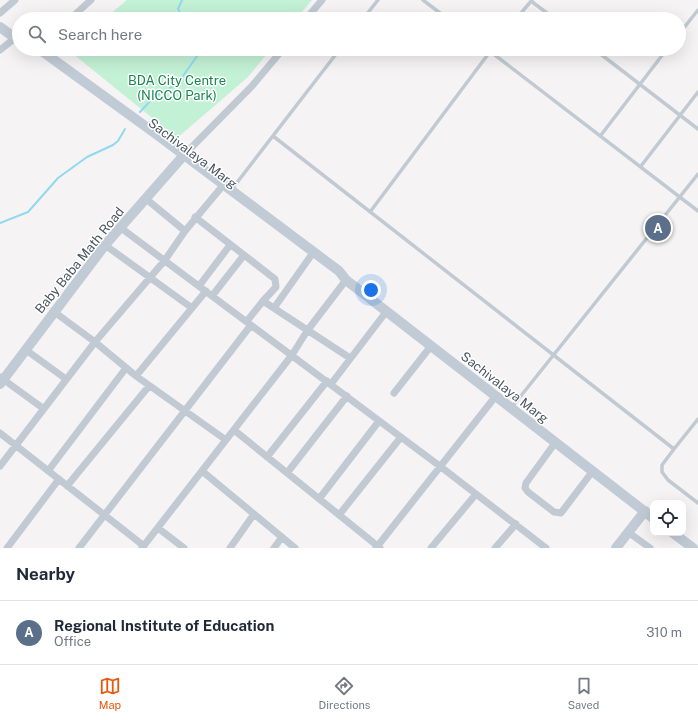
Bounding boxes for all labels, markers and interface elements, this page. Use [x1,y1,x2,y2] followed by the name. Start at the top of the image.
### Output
[12,12,686,56] search box
[26,23,48,45] icon: search
[58,26,142,43] text: Search here
[128,73,226,103] park label: BDA City Centre (NICCO Park)
[146,115,240,192] street label: Sachivalaya Marg
[32,204,127,317] street label: Baby Baba Math Road
[645,213,671,243] pin: A
[361,280,381,300] your location
[458,349,551,426] street label: Sachivalaya Marg
[650,500,686,536] map controls
[650,500,686,536] button: locate
[16,564,75,584] text: Nearby
[54,617,274,634] text: Regional Institute of Education
[24,625,34,640] text: A
[646,625,682,640] text: 310 m
[54,634,91,649] text: Office
[99,675,121,711] tab: Map
[319,675,370,711] tab: Directions
[568,675,599,711] tab: Saved

